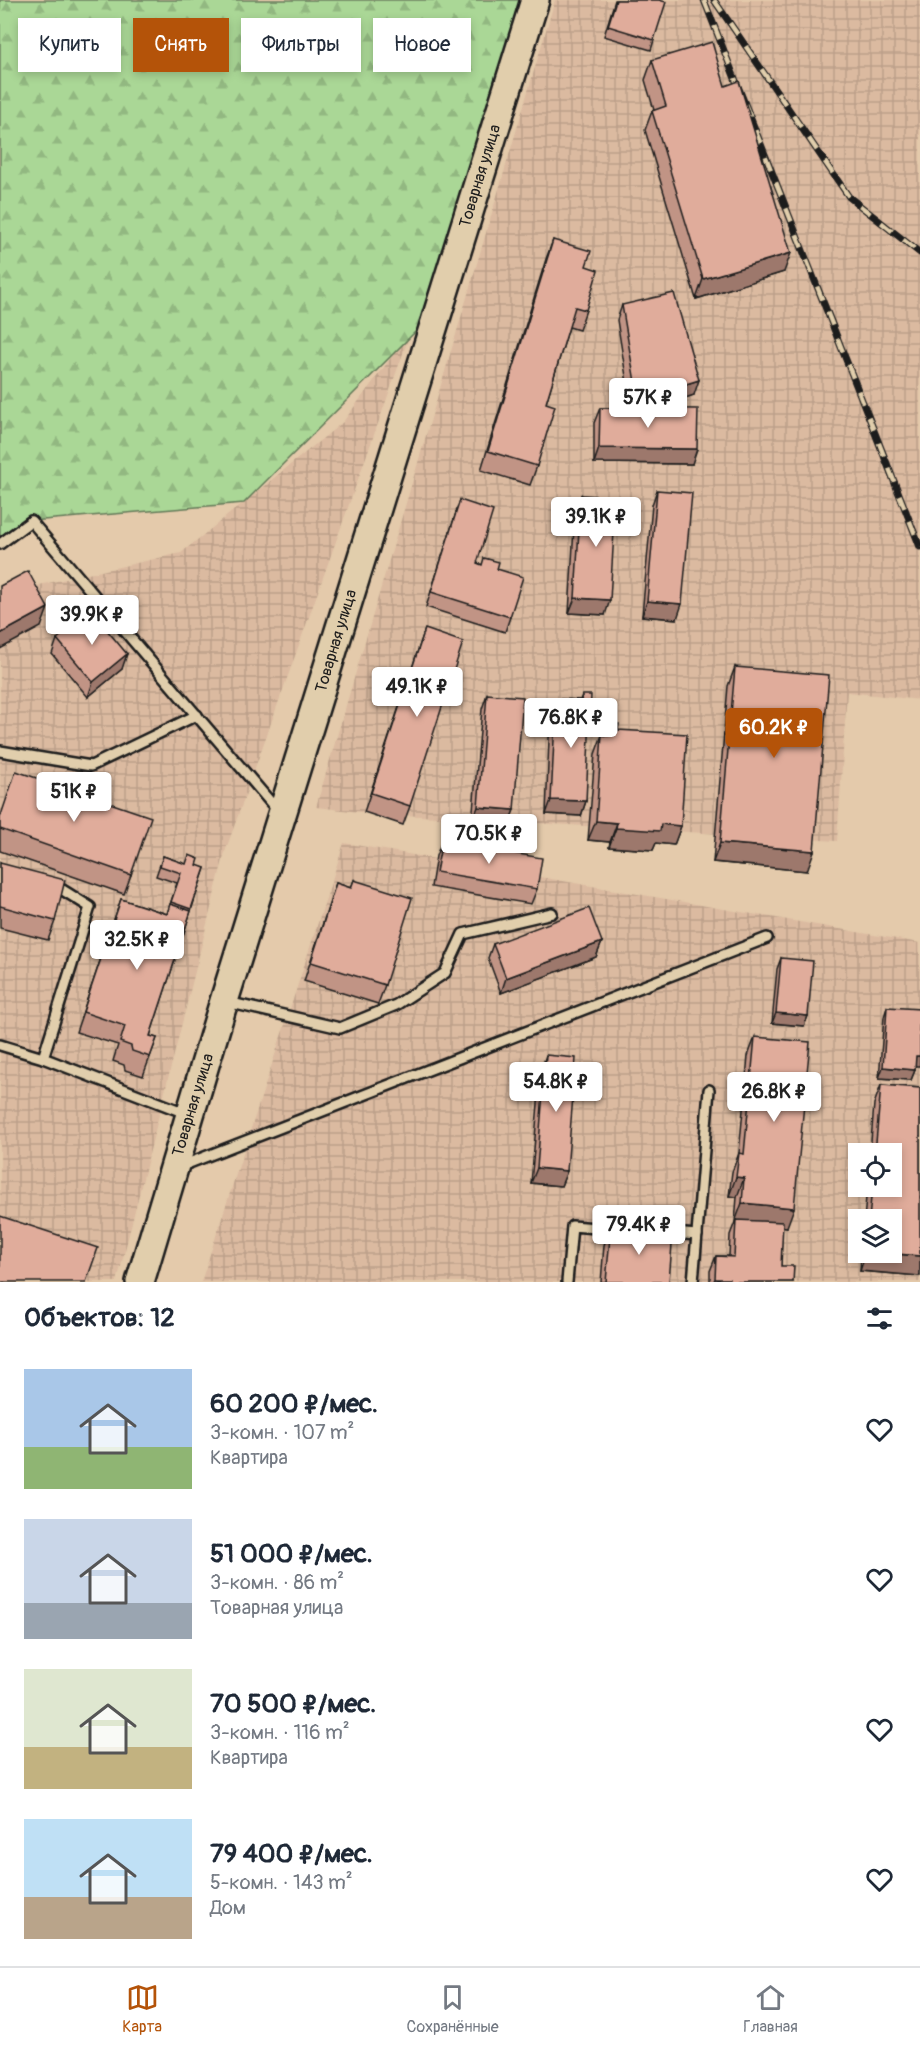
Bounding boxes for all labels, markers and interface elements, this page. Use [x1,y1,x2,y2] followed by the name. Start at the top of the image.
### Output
[18,18,121,72] chip: Купить
[133,18,229,72] chip: Снять
[241,18,361,72] chip: Фильтры
[373,18,471,72] chip: Новое
[455,122,505,230] street label: Товарная улица
[606,378,690,429] pin: 57K ₽
[623,385,673,410] text: 57K ₽
[541,497,651,548] pin: 39.1K ₽
[565,504,627,529] text: 39.1K ₽
[311,587,361,695] street label: Товарная улица
[37,595,147,646] pin: 39.9K ₽
[60,602,124,627] text: 39.9K ₽
[362,667,472,718] pin: 49.1K ₽
[386,674,448,699] text: 49.1K ₽
[516,698,626,749] pin: 76.8K ₽
[538,705,604,730] text: 76.8K ₽
[719,708,829,759] pin: 60.2K ₽
[739,715,809,740] text: 60.2K ₽
[32,772,116,823] pin: 51K ₽
[50,779,98,804] text: 51K ₽
[434,814,544,865] pin: 70.5K ₽
[455,821,523,846] text: 70.5K ₽
[82,920,192,971] pin: 32.5K ₽
[104,927,170,952] text: 32.5K ₽
[168,1051,218,1159] street label: Товарная улица
[501,1062,611,1113] pin: 54.8K ₽
[523,1069,589,1094] text: 54.8K ₽
[719,1072,829,1123] pin: 26.8K ₽
[741,1079,807,1104] text: 26.8K ₽
[848,1143,902,1263] map controls
[848,1143,902,1197] button: locate
[584,1205,694,1256] pin: 79.4K ₽
[848,1209,902,1263] button: layers
[606,1212,672,1237] text: 79.4K ₽
[24,1302,175,1334] text: Объектов: 12
[863,1302,896,1335] icon: filters
[210,1388,378,1420] text: 60 200 ₽/мес.
[72,1393,144,1465] icon: home
[863,1413,896,1446] icon: heart
[210,1420,354,1445] text: 3-комн. · 107 m²
[210,1445,288,1470] text: Квартира
[210,1538,373,1570] text: 51 000 ₽/мес.
[72,1543,144,1615] icon: home
[863,1563,896,1596] icon: heart
[210,1570,344,1595] text: 3-комн. · 86 m²
[210,1595,343,1620] text: Товарная улица
[210,1688,376,1720] text: 70 500 ₽/мес.
[72,1693,144,1765] icon: home
[863,1713,896,1746] icon: heart
[210,1720,350,1745] text: 3-комн. · 116 m²
[210,1745,288,1770] text: Квартира
[210,1838,373,1870] text: 79 400 ₽/мес.
[72,1843,144,1915] icon: home
[863,1863,896,1896] icon: heart
[210,1870,353,1895] text: 5-комн. · 143 m²
[210,1895,246,1920] text: Дом
[122,1981,162,2037] tab: Карта
[407,1981,499,2037] tab: Сохранённые
[743,1981,798,2037] tab: Главная

